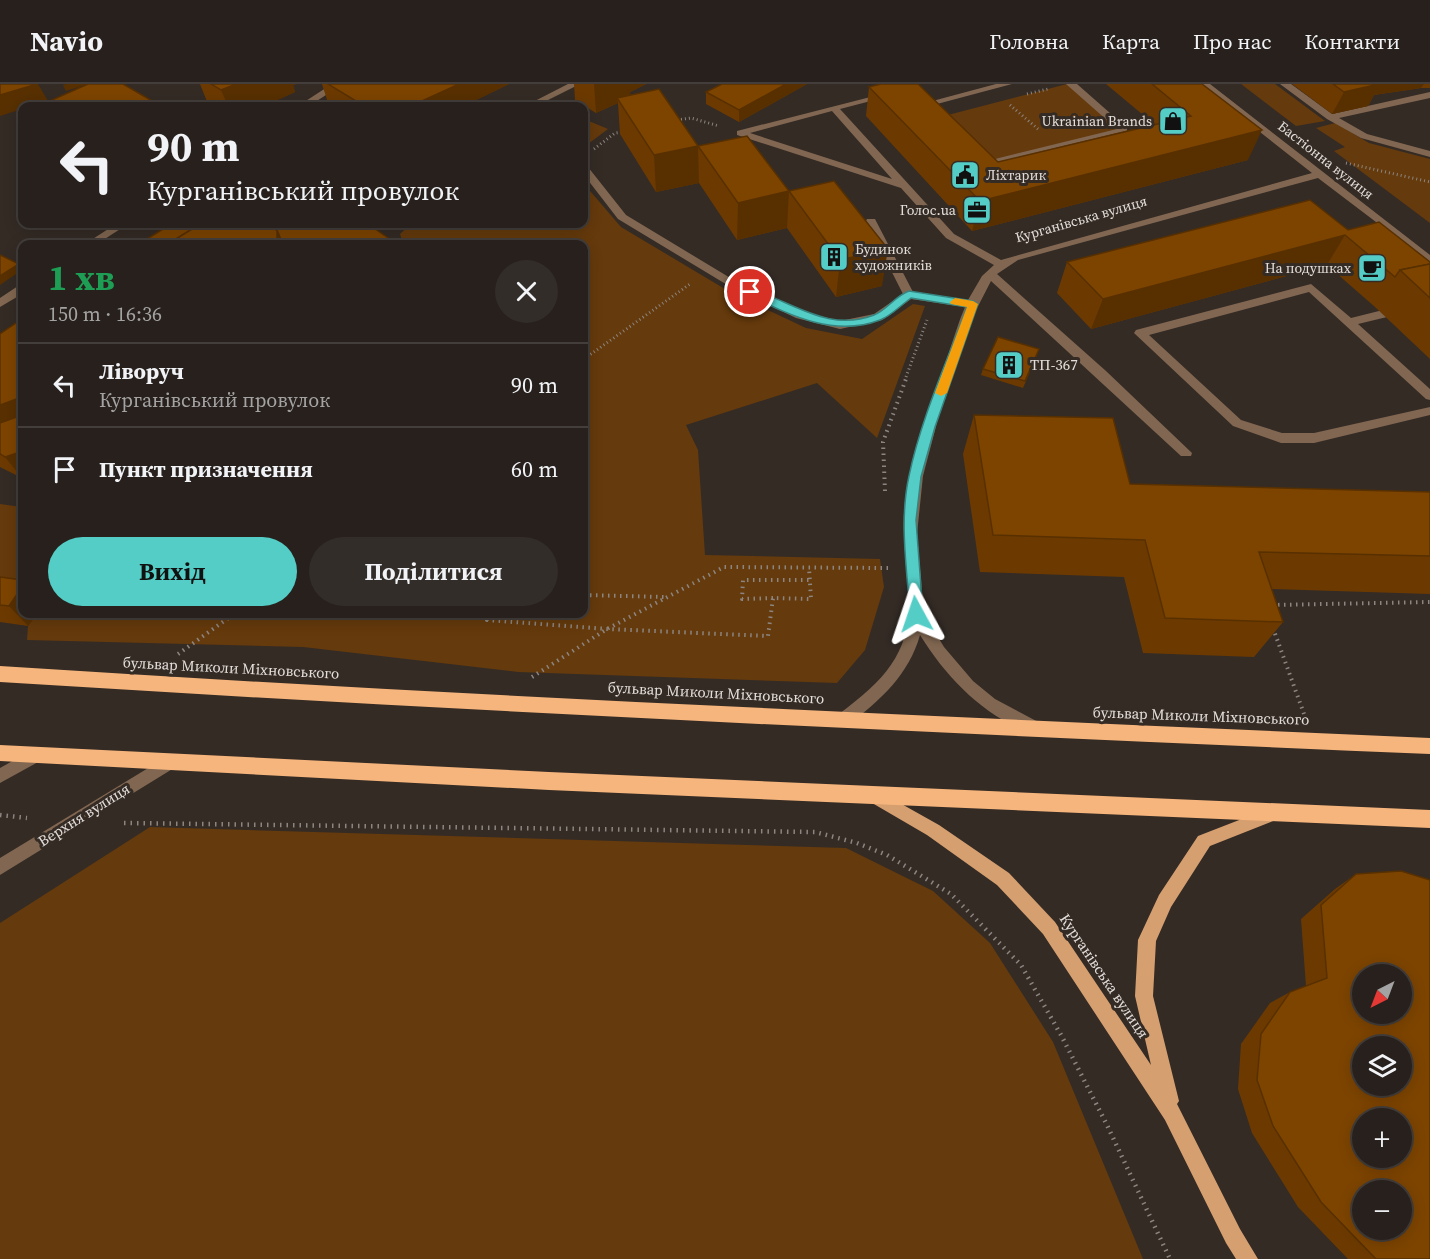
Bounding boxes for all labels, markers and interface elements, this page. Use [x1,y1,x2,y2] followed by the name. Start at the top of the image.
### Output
[30,22,103,60] text: Navio
[989,27,1069,56] text: Головна
[1102,27,1160,56] text: Карта
[1193,27,1272,56] text: Про нас
[1305,27,1400,56] text: Контакти
[1157,105,1189,137] shop icon: Ukrainian Brands
[1042,111,1152,131] place label: Ukrainian Brands
[1274,116,1378,204] street label: Бастіонна вулиця
[147,117,240,175] text: 90 m
[48,126,126,204] icon: left
[949,159,981,191] public building icon: Ліхтарик
[986,165,1047,185] place label: Ліхтарик
[147,172,459,209] text: Курганівський провулок
[1013,191,1149,247] street label: Курганівська вулиця
[961,194,993,226] office icon: Голос.ua
[900,200,957,220] place label: Голос.ua
[855,239,932,275] place label: Будинок художників
[818,241,850,273] building icon: Будинок художників
[1356,252,1388,284] cafe icon: На подушках
[48,253,115,302] text: 1 хв
[1265,258,1352,278] place label: На подушках
[495,260,558,323] button: close
[724,266,775,317] pin
[733,275,766,308] icon: arrive
[48,300,162,328] text: 150 m · 16:36
[993,349,1025,381] building icon: ТП-367
[1030,354,1078,375] place label: ТП-367
[99,356,184,386] text: Ліворуч
[48,369,81,402] icon: left
[511,370,558,400] text: 90 m
[99,386,330,414] text: Курганівський провулок
[48,453,81,486] icon: arrive
[99,454,313,484] text: Пункт призначення
[511,454,558,484] text: 60 m
[48,537,297,606] button: Вихід
[309,537,558,606] button: Поділитися
[884,582,948,646] position arrow
[122,651,340,684] street label: бульвар Миколи Міхновського
[607,676,825,709] street label: бульвар Миколи Міхновського
[1092,701,1310,730] street label: бульвар Миколи Міхновського
[34,778,134,851] street label: Верхня вулиця
[1055,909,1154,1042] street label: Курганівська вулиця
[1352,964,1412,1024] north arrow
[1352,964,1412,1240] map controls
[1352,1036,1412,1096] button: layers
[1352,1108,1412,1168] button: +
[1352,1180,1412,1240] button: −

